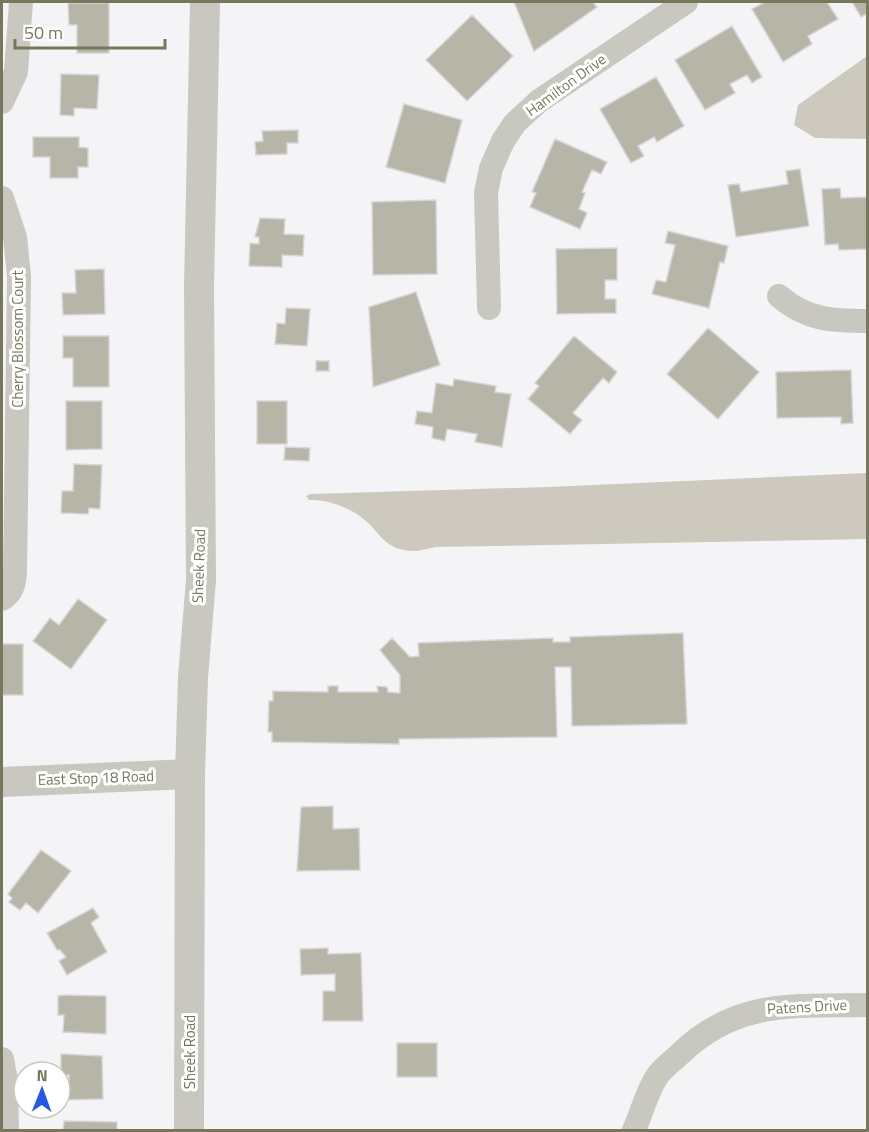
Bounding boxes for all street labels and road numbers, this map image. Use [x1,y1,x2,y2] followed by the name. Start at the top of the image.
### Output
[521,48,611,122] street label: Hamilton Drive
[6,270,29,408] street label: Cherry Blossom Court
[186,528,211,604] street label: Sheek Road
[37,764,155,791] street label: East Stop 18 Road
[766,993,848,1020] street label: Patens Drive
[178,1015,201,1089] street label: Sheek Road

